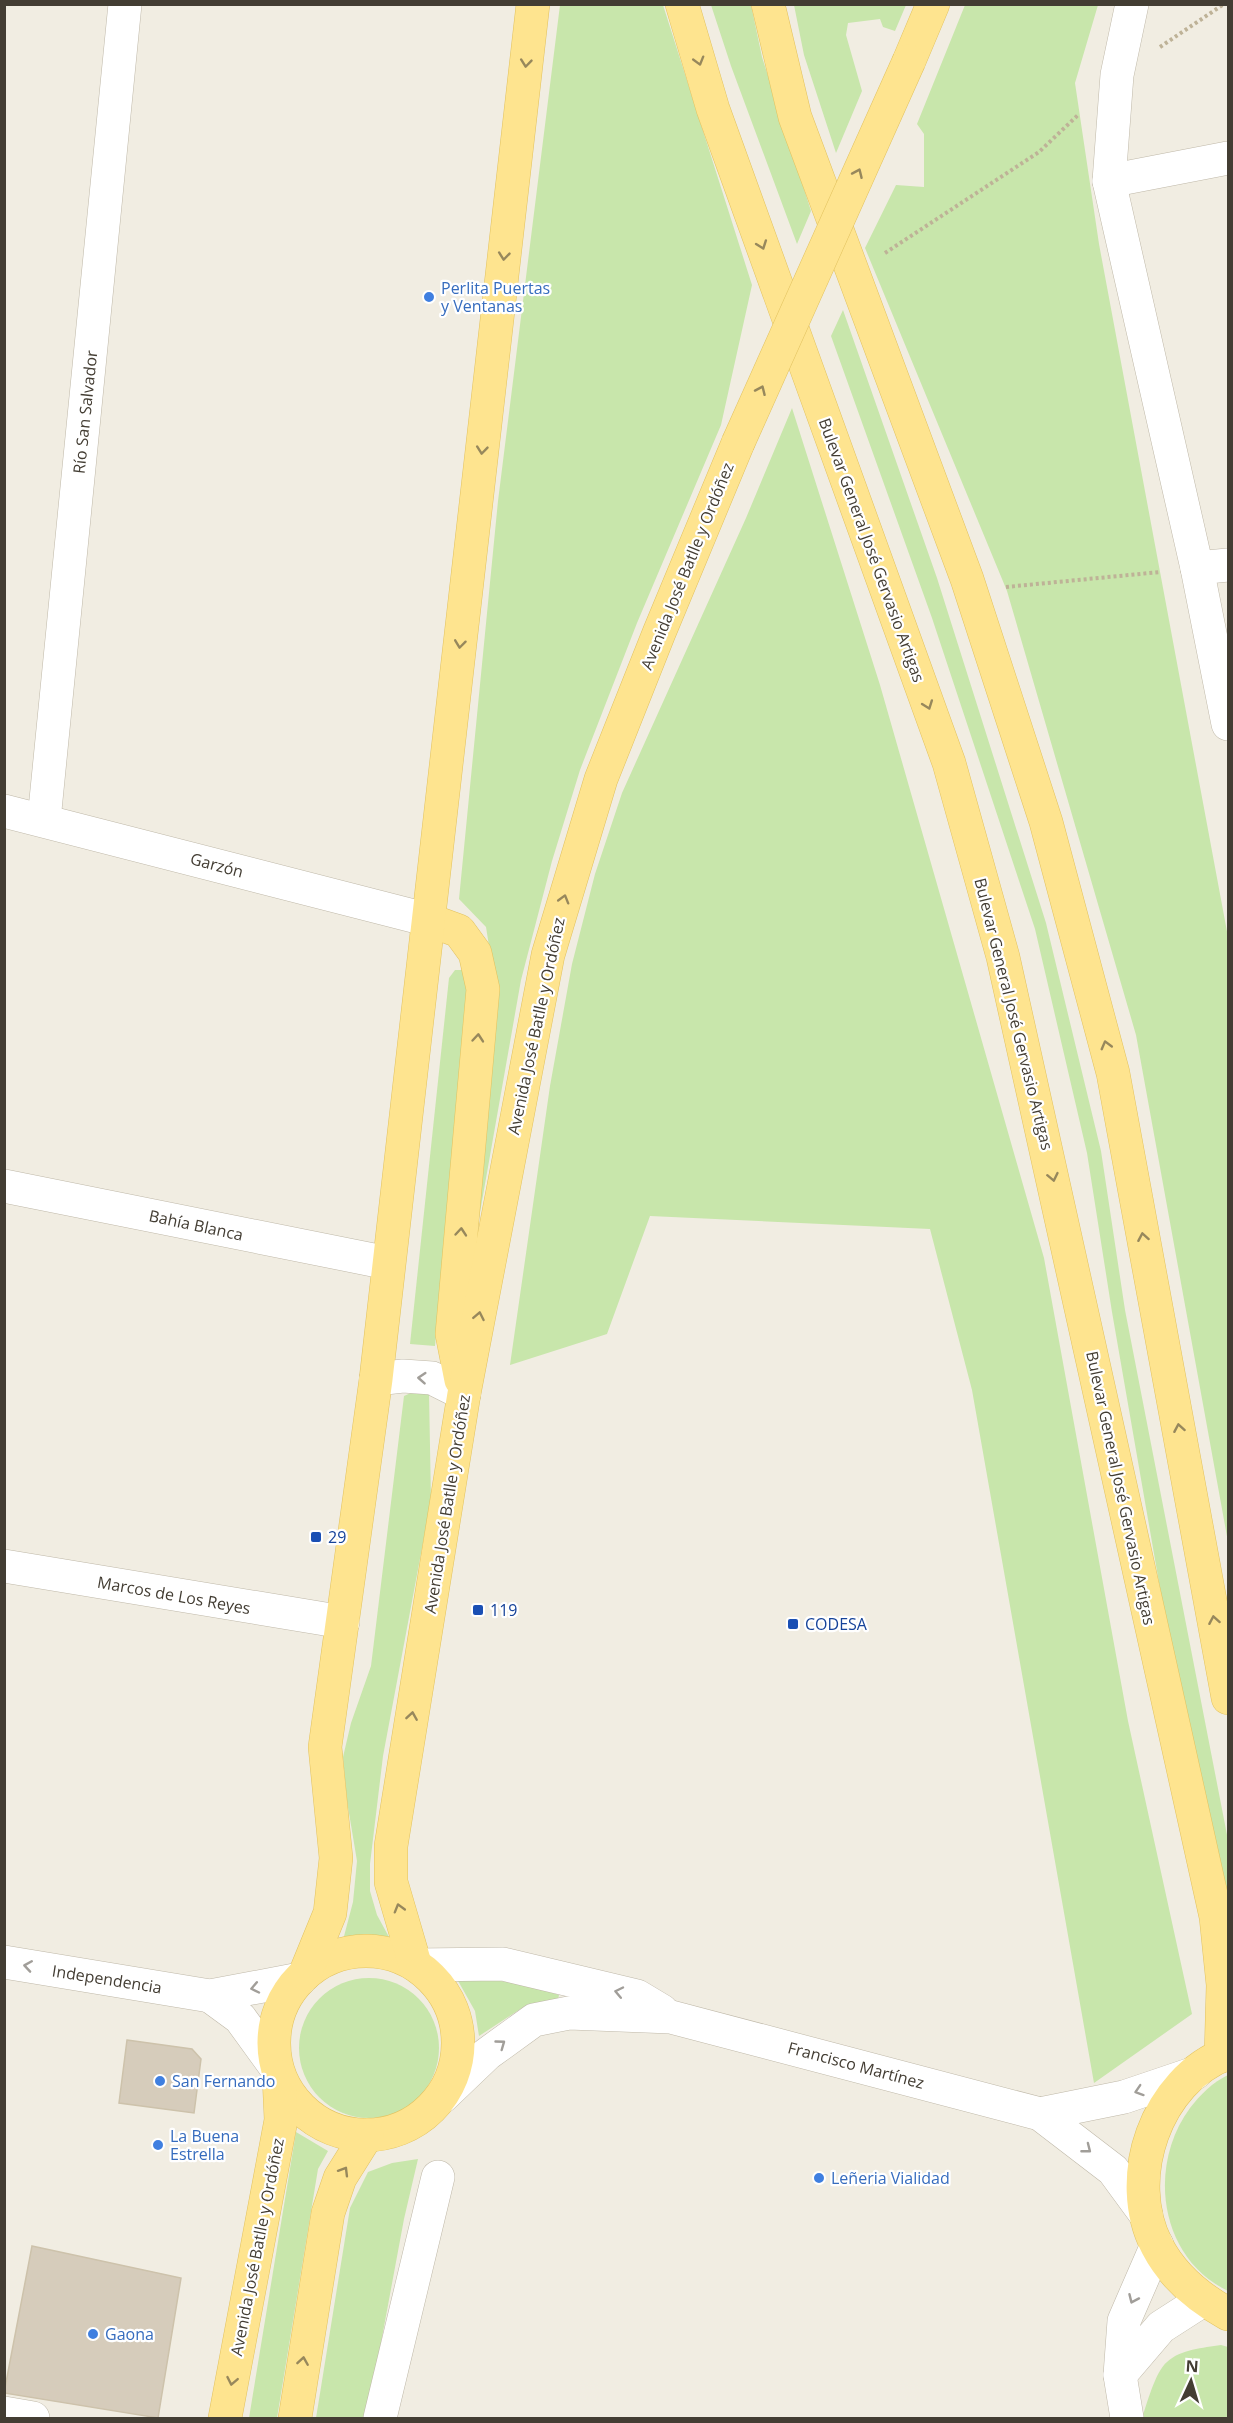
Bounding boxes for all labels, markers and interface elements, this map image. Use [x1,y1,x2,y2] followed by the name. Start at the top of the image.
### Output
[692,55,704,66] one-way arrow
[520,58,533,67] one-way arrow
[851,169,863,180] one-way arrow
[754,239,767,250] one-way arrow
[498,252,511,261] one-way arrow
[441,277,550,317] place label: Perlita Puertas y Ventanas
[422,290,436,304] marker: Perlita Puertas y Ventanas
[68,349,102,475] street label: Río San Salvador
[754,385,766,396] one-way arrow
[814,415,930,685] street label: Bulevar General José Gervasio Artigas
[476,446,489,455] one-way arrow
[635,459,739,673] street label: Avenida José Batlle y Ordóñez
[454,639,467,648] one-way arrow
[921,699,933,710] one-way arrow
[188,847,246,883] street label: Garzón
[970,876,1058,1152] street label: Bulevar General José Gervasio Artigas
[557,894,569,905] one-way arrow
[502,915,570,1137] street label: Avenida José Batlle y Ordóñez
[471,1033,484,1042] one-way arrow
[1100,1041,1113,1051] one-way arrow
[1046,1172,1059,1182] one-way arrow
[147,1204,245,1246] street label: Bahía Blanca
[454,1227,467,1237] one-way arrow
[1137,1232,1150,1242] one-way arrow
[472,1312,485,1322] one-way arrow
[1081,1349,1161,1627] street label: Bulevar General José Gervasio Artigas
[417,1371,426,1384] one-way arrow
[419,1393,475,1615] street label: Avenida José Batlle y Ordóñez
[1173,1424,1186,1434] one-way arrow
[328,1526,346,1548] place label: 29
[309,1530,323,1544] marker: 29
[96,1571,252,1619] street label: Marcos de Los Reyes
[490,1599,517,1621] place label: 119
[471,1603,485,1617] marker: 119
[805,1613,868,1635] place label: CODESA
[1208,1616,1221,1626] one-way arrow
[786,1617,800,1631] marker: CODESA
[406,1711,418,1721] one-way arrow
[393,1903,406,1913] one-way arrow
[51,1959,163,1999] street label: Independencia
[23,1960,33,1973] one-way arrow
[250,1981,260,1994] one-way arrow
[614,1986,624,1999] one-way arrow
[785,2036,927,2094] street label: Francisco Martínez
[494,2040,505,2051] one-way arrow
[172,2070,275,2092] place label: San Fernando
[153,2074,167,2088] marker: San Fernando
[1135,2084,1145,2097] one-way arrow
[170,2125,239,2165] place label: La Buena Estrella
[225,2136,289,2358] street label: Avenida José Batlle y Ordóñez
[151,2138,165,2152] marker: La Buena Estrella
[1080,2142,1091,2153] one-way arrow
[337,2167,349,2177] one-way arrow
[831,2167,950,2189] place label: Leñeria Vialidad
[812,2171,826,2185] marker: Leñeria Vialidad
[1129,2292,1141,2303] one-way arrow
[105,2323,154,2345] place label: Gaona
[86,2327,100,2341] marker: Gaona
[1161,2351,1221,2411] north arrow
[1185,2355,1199,2377] text: N
[297,2356,309,2365] one-way arrow
[226,2376,239,2386] one-way arrow

